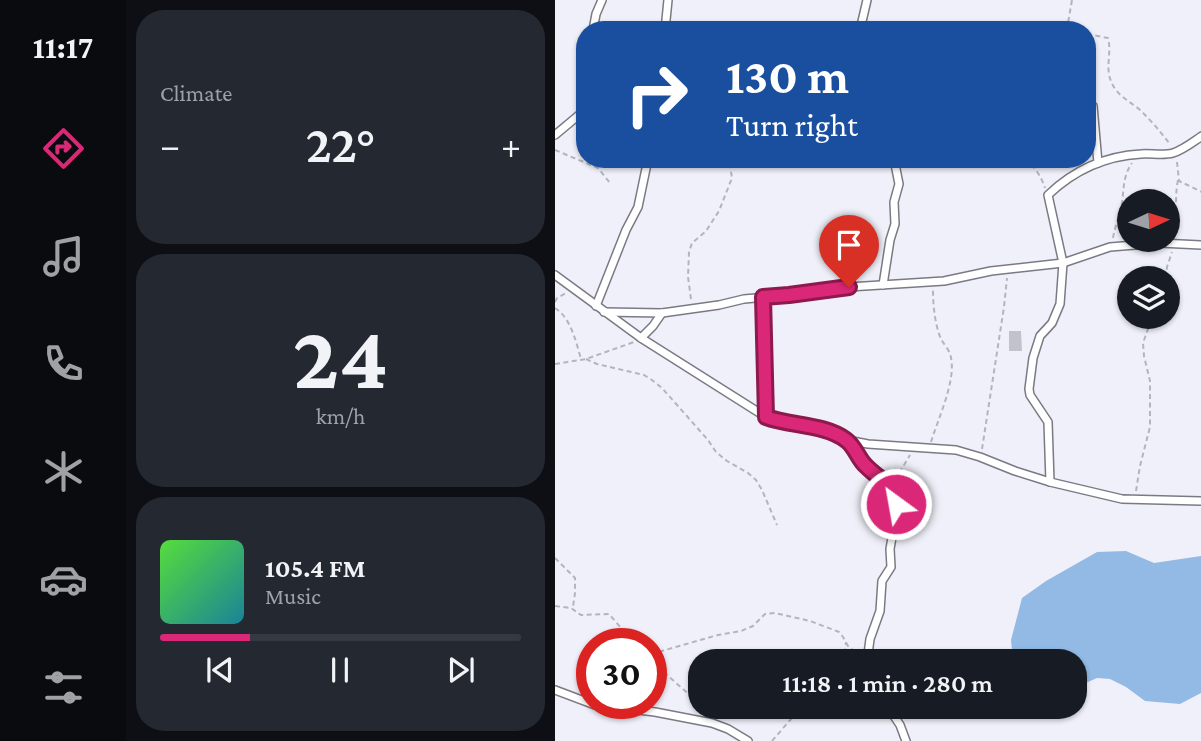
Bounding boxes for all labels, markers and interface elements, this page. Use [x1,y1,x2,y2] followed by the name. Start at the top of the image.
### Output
[33,29,93,65] text: 11:17
[611,49,702,140] icon: right
[726,49,849,104] text: 130 m
[160,80,232,106] text: Climate
[726,107,858,143] text: Turn right
[306,115,375,173] text: 22°
[39,124,88,173] icon: directions
[160,124,180,166] text: −
[501,124,521,166] text: +
[1117,189,1180,252] north arrow
[1117,189,1180,329] map controls
[819,215,879,287] pin
[830,226,868,264] icon: arrive
[39,232,88,281] icon: music
[1117,266,1180,329] button: layers
[293,306,388,408] text: 24
[39,339,88,388] icon: phone
[316,403,365,429] text: km/h
[39,447,88,496] icon: climate
[859,467,933,541] position arrow
[265,554,365,583] text: 105.4 FM
[39,555,88,604] icon: car
[265,583,321,609] text: Music
[576,628,667,719] speed limit sign: 30
[201,651,239,689] icon: previous
[321,651,359,689] icon: pause
[442,651,480,689] icon: next
[39,663,88,712] icon: filters
[782,669,993,698] text: 11:18 · 1 min · 280 m

